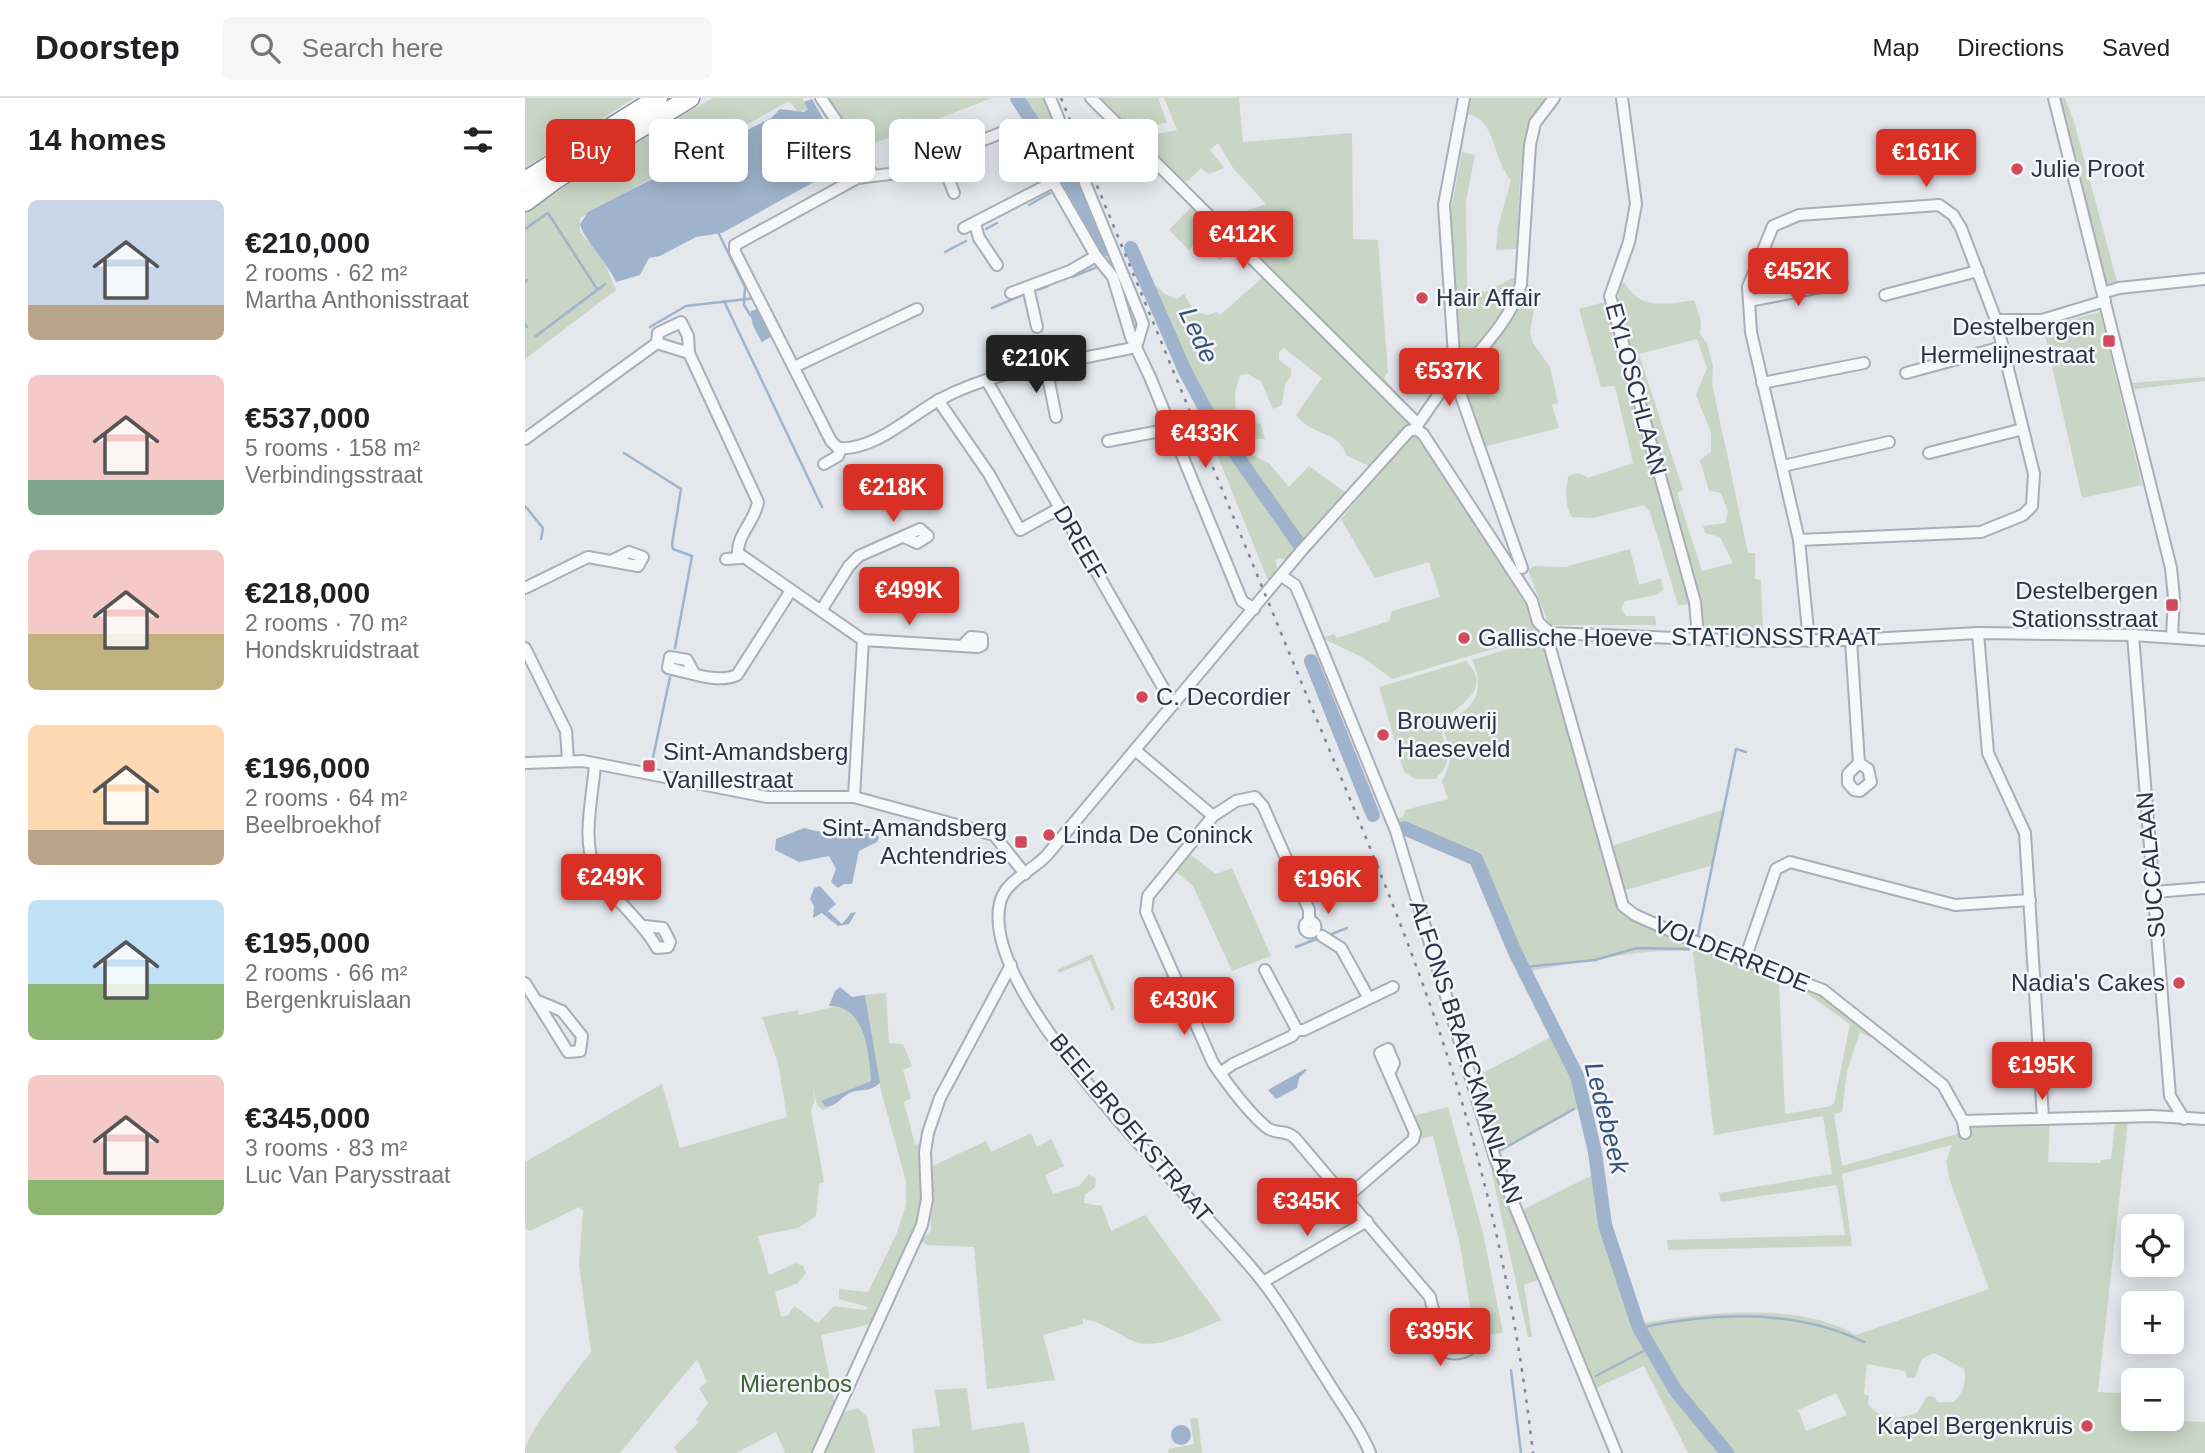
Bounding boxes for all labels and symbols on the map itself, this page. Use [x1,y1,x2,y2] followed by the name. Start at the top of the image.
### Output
[1877,130,1975,189] pin: €161K
[2031,155,2145,182] place label: Julie Proot
[2009,161,2025,177] marker: Julie Proot
[1194,212,1292,271] pin: €412K
[1749,248,1847,308] pin: €452K
[1436,284,1541,311] place label: Hair Affair
[1414,290,1430,306] marker: Hair Affair
[1600,300,1672,478] street label: EYLOSCHLAAN
[1173,302,1225,368] water label: Lede
[1920,313,2095,368] place label: Destelbergen Hermelijnestraat
[2101,333,2117,349] marker: Destelbergen Hermelijnestraat
[987,336,1085,395] pin: €210K
[1400,348,1498,408] pin: €537K
[1156,410,1254,470] pin: €433K
[844,464,942,524] pin: €218K
[1048,501,1112,585] street label: DREEF
[860,568,958,627] pin: €499K
[2011,577,2158,632] place label: Destelbergen Stationsstraat
[2164,597,2180,613] marker: Destelbergen Stationsstraat
[1671,623,1881,650] street label: STATIONSSTRAAT
[1478,624,1653,651] place label: Gallische Hoeve
[1456,630,1472,646] marker: Gallische Hoeve
[1156,683,1291,710] place label: C. Decordier
[1134,689,1150,705] marker: C. Decordier
[1397,707,1510,762] place label: Brouwerij Haeseveld
[1375,727,1391,743] marker: Brouwerij Haeseveld
[663,738,848,793] place label: Sint-Amandsberg Vanillestraat
[641,758,657,774] marker: Sint-Amandsberg Vanillestraat
[2131,791,2170,939] street label: SUCCALAAN
[822,814,1007,869] place label: Sint-Amandsberg Achtendries
[1063,821,1253,848] place label: Linda De Coninck
[1041,827,1057,843] marker: Linda De Coninck
[1013,834,1029,850] marker: Sint-Amandsberg Achtendries
[562,854,660,914] pin: €249K
[1279,856,1377,916] pin: €196K
[1405,897,1528,1207] street label: ALFONS BRAECKMANLAAN
[1650,910,1814,997] street label: VOLDERREDE
[2011,969,2165,996] place label: Nadia's Cakes
[2171,975,2187,991] marker: Nadia's Cakes
[1135,978,1233,1037] pin: €430K
[1044,1028,1219,1228] street label: BEELBROEKSTRAAT
[1993,1042,2091,1102] pin: €195K
[1579,1059,1636,1179] water label: Ledebeek
[1258,1178,1356,1238] pin: €345K
[1391,1308,1489,1368] pin: €395K
[740,1370,852,1397] park label: Mierenbos
[1877,1412,2073,1439] place label: Kapel Bergenkruis
[2079,1418,2095,1434] marker: Kapel Bergenkruis

